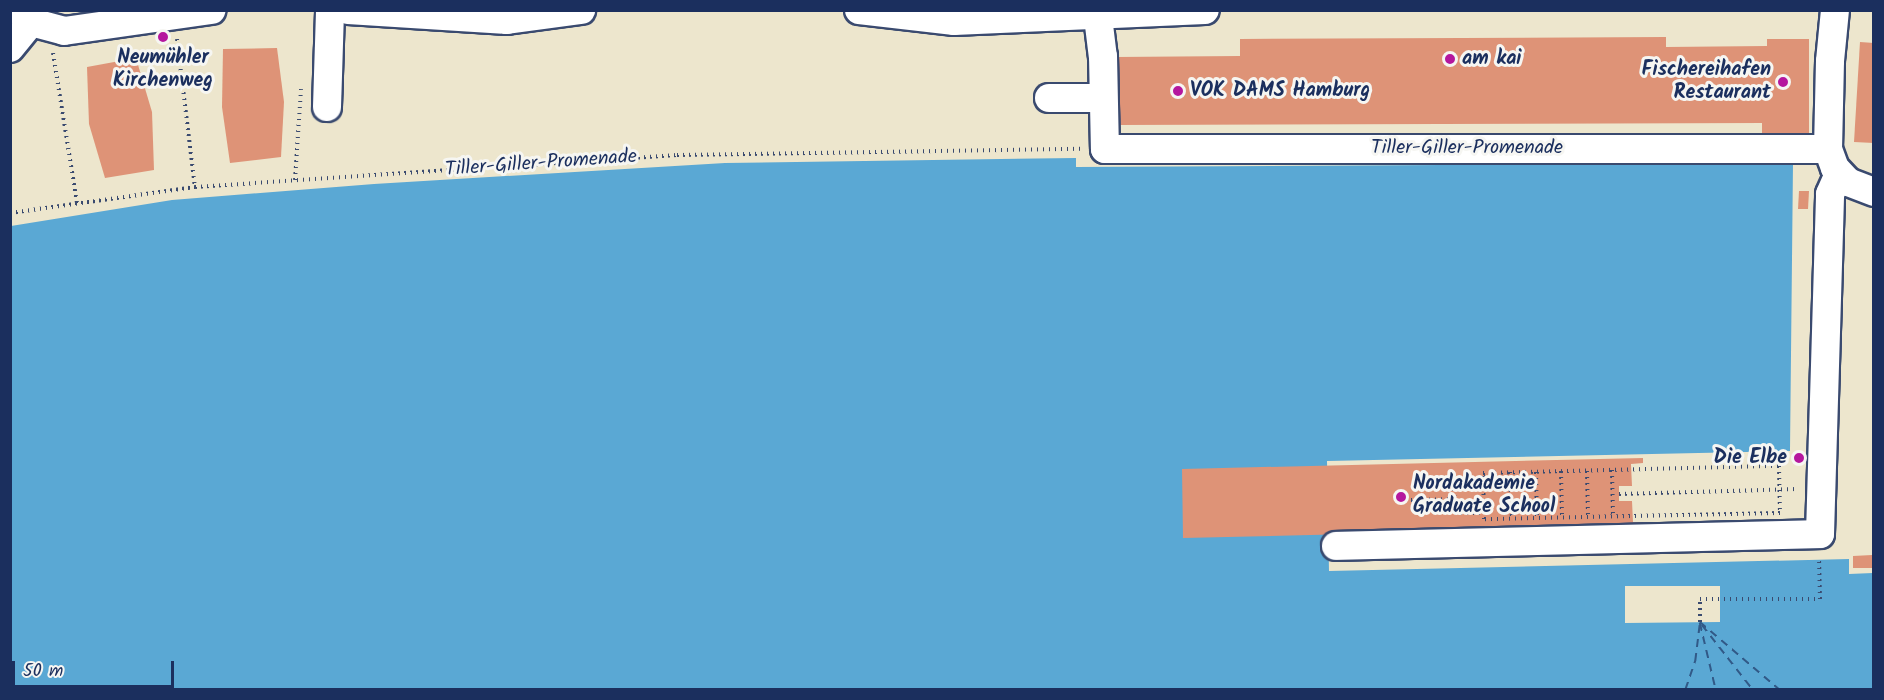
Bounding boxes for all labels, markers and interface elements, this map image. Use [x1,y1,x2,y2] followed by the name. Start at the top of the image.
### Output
[156,30,170,44] marker: Neumühler Kirchenweg
[113,47,213,94] place label: Neumühler Kirchenweg
[1462,47,1522,71] place label: am kai
[1443,52,1457,66] marker: am kai
[1642,58,1771,105] place label: Fischereihafen Restaurant
[1776,75,1790,89] marker: Fischereihafen Restaurant
[1190,79,1370,103] place label: VOK DAMS Hamburg
[1171,84,1185,98] marker: VOK DAMS Hamburg
[1371,136,1563,160] street label: Tiller-Giller-Promenade
[444,145,638,183] street label: Tiller-Giller-Promenade
[1714,446,1787,470] place label: Die Elbe
[1792,451,1806,465] marker: Die Elbe
[1413,473,1555,520] place label: Nordakademie Graduate School
[1394,490,1408,504] marker: Nordakademie Graduate School
[15,649,177,687] scale bar
[23,657,63,686] text: 50 m

